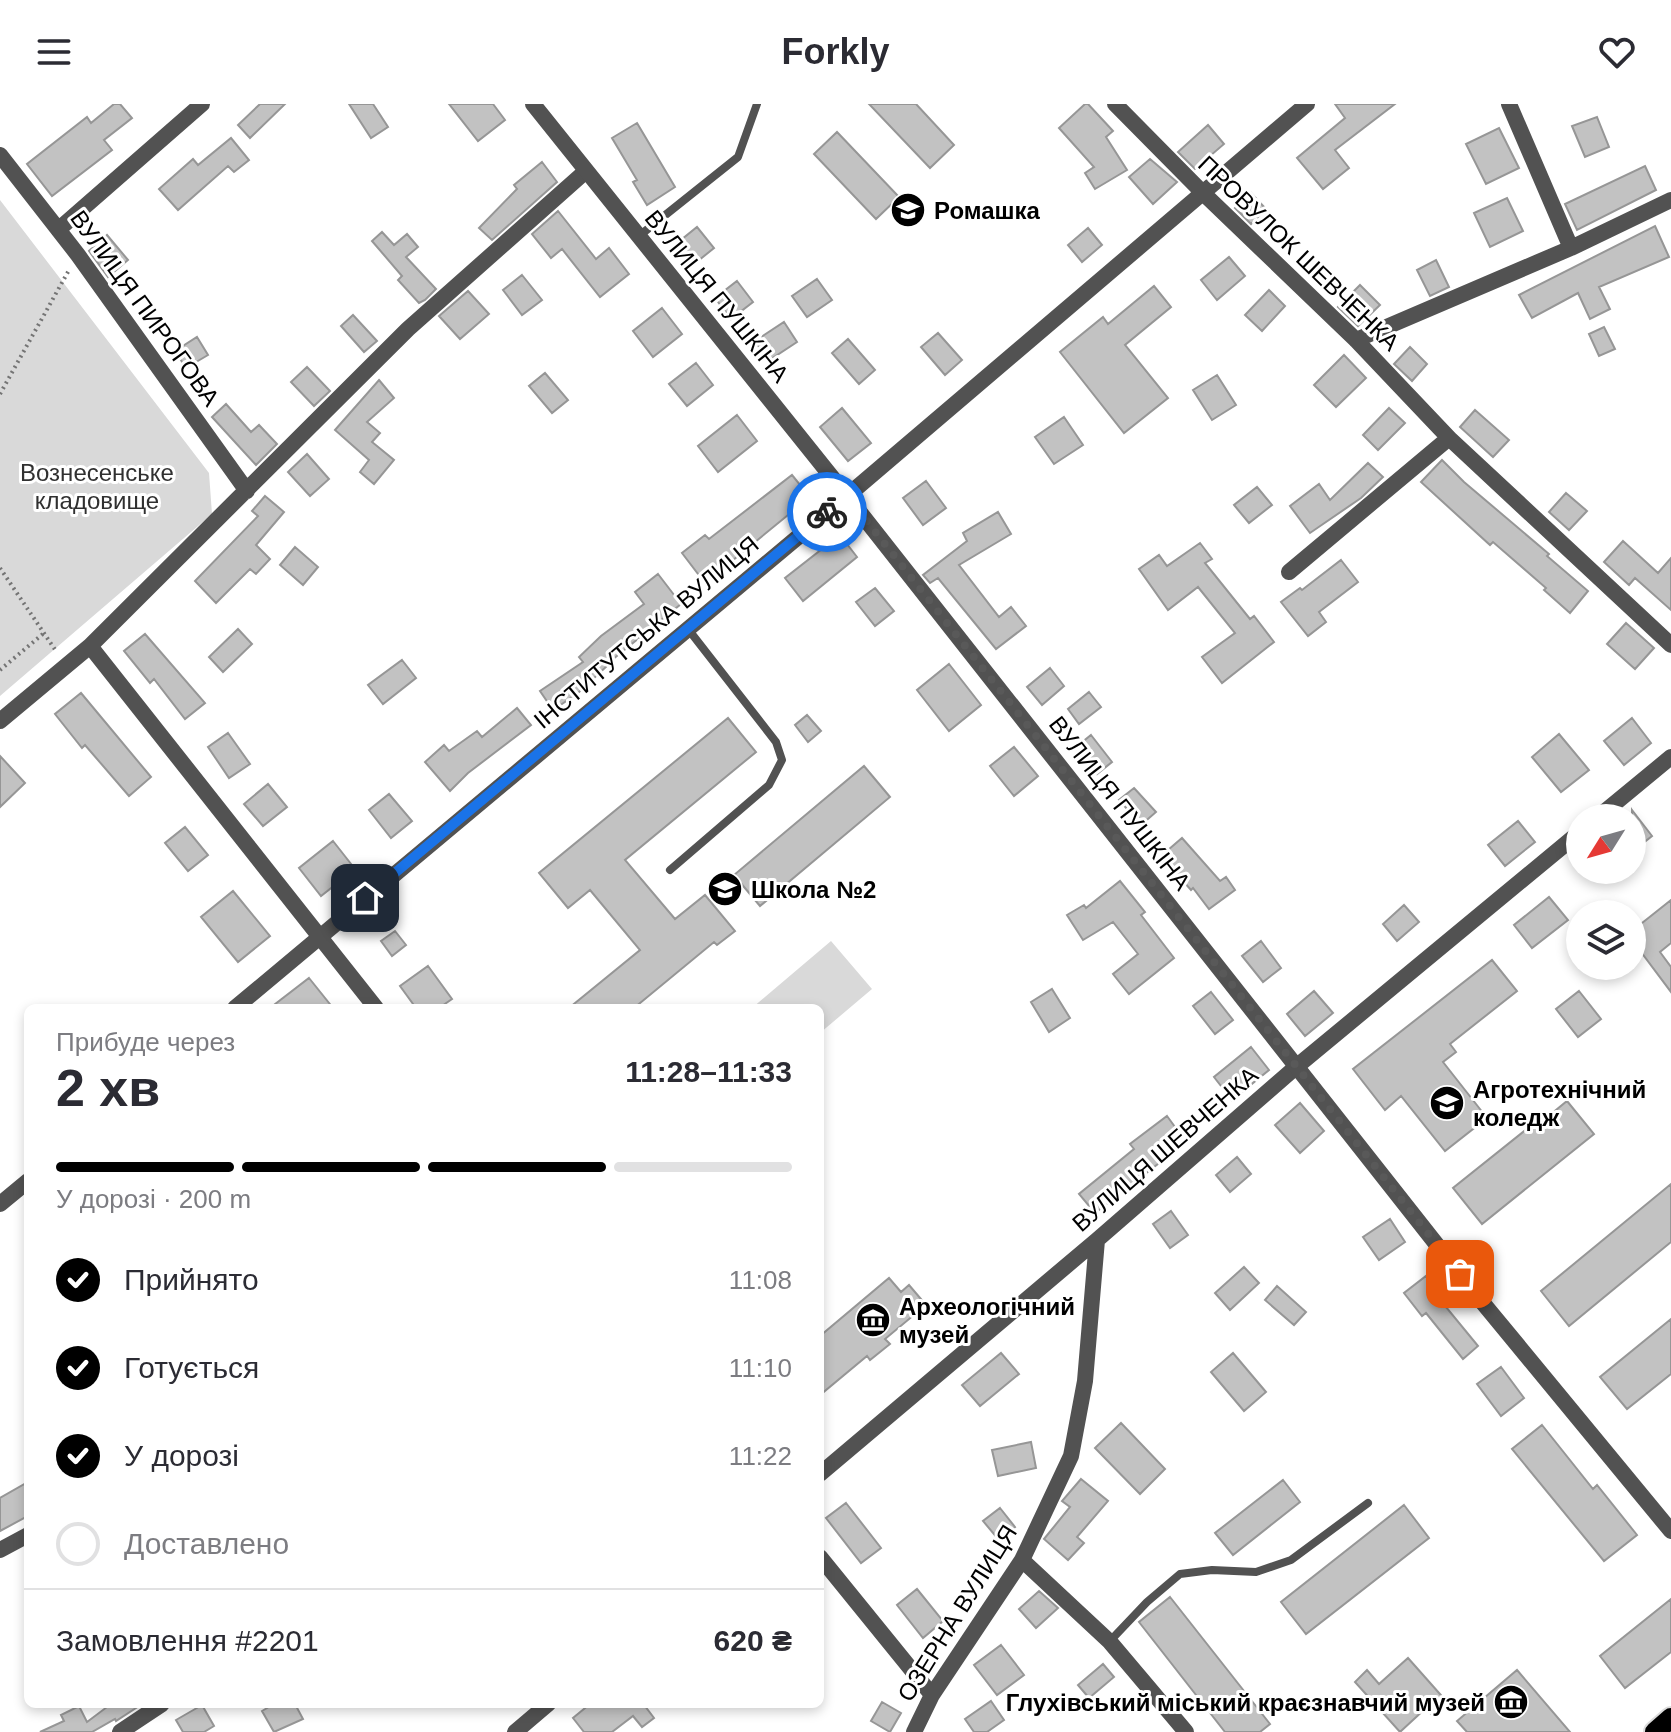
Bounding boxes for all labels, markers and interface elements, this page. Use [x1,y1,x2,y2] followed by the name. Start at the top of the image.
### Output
[32,30,76,74] icon: menu
[1595,30,1639,74] icon: heart
[781,31,890,72] text: Forkly
[1193,150,1405,356] street label: ПРОВУЛОК ШЕВЧЕНКА
[889,191,927,229] school or university icon: Ромашка
[934,197,1041,224] place label: Ромашка
[65,205,225,411] street label: ВУЛИЦЯ ПИРОГОВА
[640,205,794,387] street label: ВУЛИЦЯ ПУШКІНА
[20,459,174,514] park label: Вознесенське кладовище
[787,472,867,552] courier
[805,490,849,534] icon: bike
[528,530,764,734] street label: ІНСТИТУТСЬКА ВУЛИЦЯ
[1044,711,1196,895] street label: ВУЛИЦЯ ПУШКІНА
[1566,804,1646,884] north arrow
[1566,804,1646,980] map controls
[331,864,399,932] pin
[706,870,744,908] school or university icon: Школа №2
[343,876,387,920] icon: home
[751,876,876,903] place label: Школа №2
[1566,900,1646,980] button: layers
[56,1027,235,1057] text: Прибуде через
[625,1055,792,1088] text: 11:28–11:33
[56,1059,160,1117] text: 2 хв
[1067,1061,1263,1237] street label: ВУЛИЦЯ ШЕВЧЕНКА
[1473,1076,1646,1131] place label: Агротехнічний коледж
[1428,1084,1466,1122] school or university icon: Агротехнічний коледж
[56,1184,251,1214] text: У дорозі · 200 m
[1426,1240,1494,1308] pin
[1438,1252,1482,1296] icon: bag
[56,1258,100,1302] icon: check
[124,1263,259,1296] text: Прийнято
[729,1265,792,1295] text: 11:08
[899,1293,1075,1348] place label: Археологічний музей
[854,1301,892,1339] museum icon: Археологічний музей
[56,1346,100,1390] icon: check
[124,1351,259,1384] text: Готується
[729,1353,792,1383] text: 11:10
[56,1434,100,1478] icon: check
[124,1439,239,1472] text: У дорозі
[729,1441,792,1471] text: 11:22
[892,1520,1022,1706] street label: ОЗЕРНА ВУЛИЦЯ
[124,1527,289,1560] text: Доставлено
[56,1624,319,1657] text: Замовлення #2201
[714,1624,792,1657] text: 620 ₴
[1492,1683,1530,1721] museum icon: Глухівський міський краєзнавчий музей
[1006,1689,1485,1716] place label: Глухівський міський краєзнавчий музей

